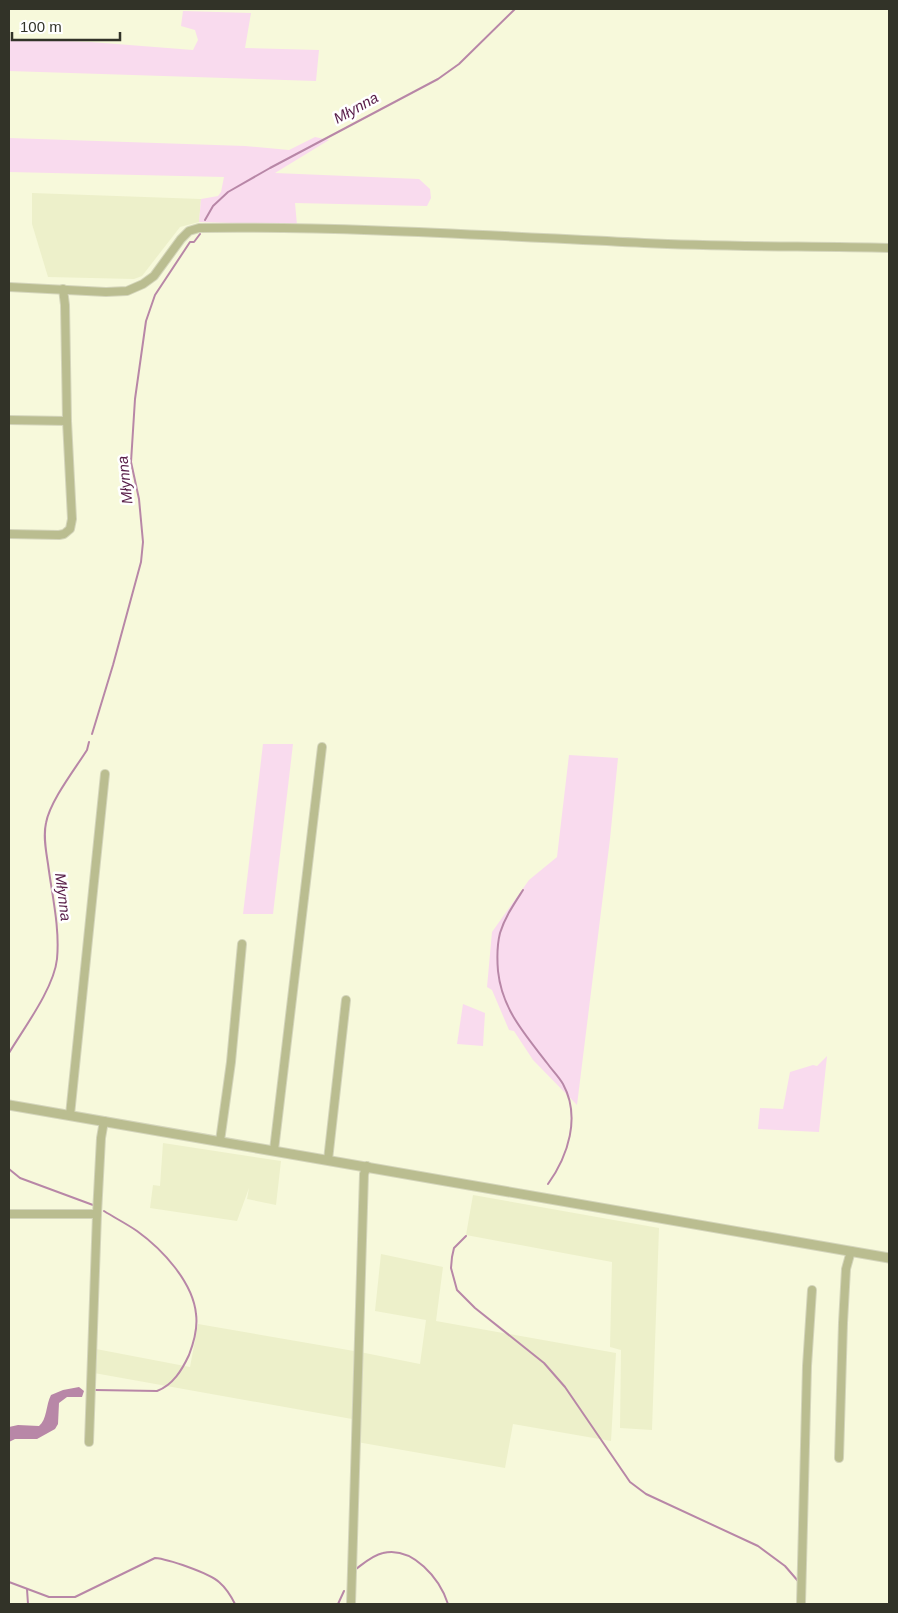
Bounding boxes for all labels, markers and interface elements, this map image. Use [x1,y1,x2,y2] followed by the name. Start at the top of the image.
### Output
[12,10,120,42] scale bar
[20,18,62,35] text: 100 m
[330,88,381,127] water label: Młynna
[114,455,135,505] water label: Młynna
[52,872,75,922] water label: Młynna

